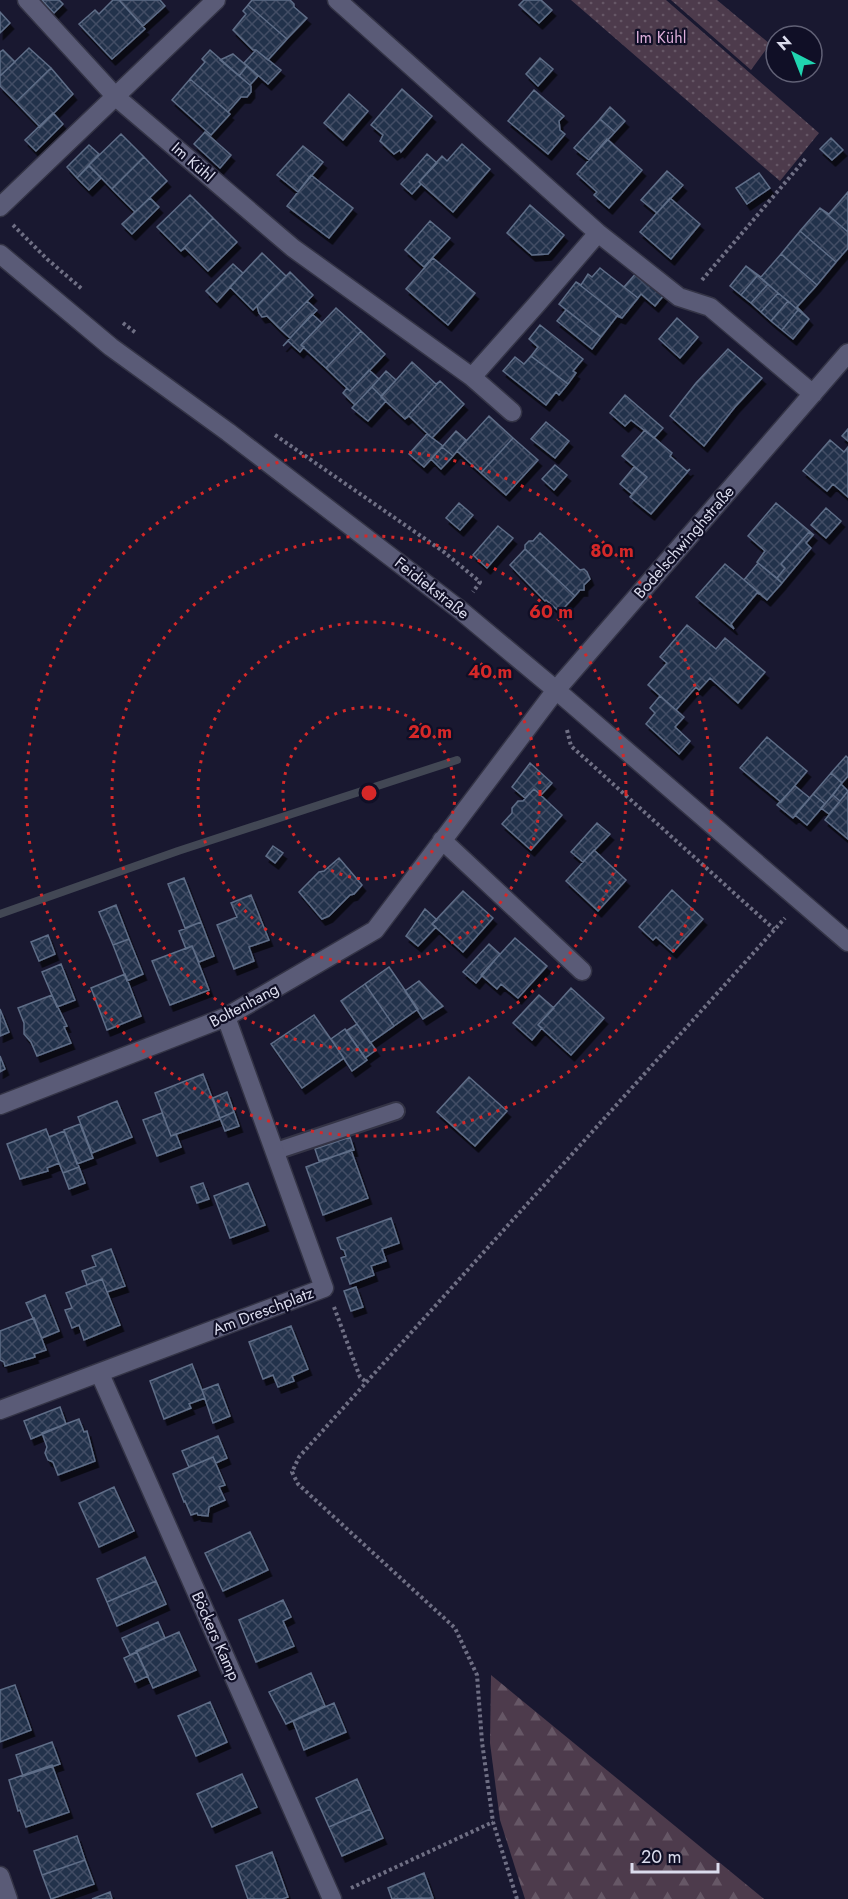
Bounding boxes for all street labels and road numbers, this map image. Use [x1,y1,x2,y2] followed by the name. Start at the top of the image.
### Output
[166,137,220,187] street label: Im Kühl
[628,481,740,603] street label: Bodelschwinghstraße
[390,551,474,625] street label: Feidiekstraße
[205,977,283,1033] street label: Boltenhang
[209,1281,317,1341] street label: Am Dreschplatz
[186,1588,246,1684] street label: Böckers Kamp

